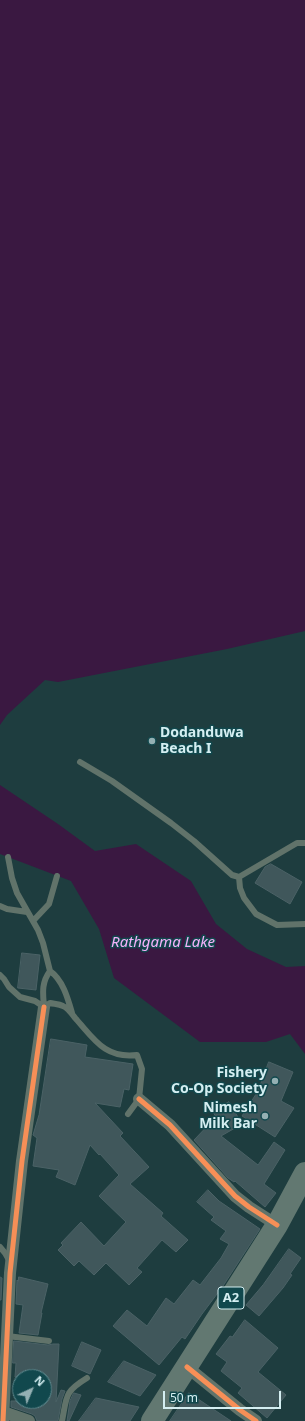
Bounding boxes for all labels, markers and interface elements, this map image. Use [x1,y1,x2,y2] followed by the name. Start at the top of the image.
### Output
[160,725,244,758] place label: Dodanduwa Beach I
[147,736,157,746] marker: Dodanduwa Beach I
[111,934,215,952] water label: Rathgama Lake
[171,1065,267,1098] place label: Fishery Co-Op Society
[270,1076,280,1086] marker: Fishery Co-Op Society
[199,1100,257,1132] place label: Nimesh Milk Bar
[260,1111,270,1121] marker: Nimesh Milk Bar
[218,1287,244,1309] road number: A2
[12,1369,52,1409] north arrow
[32,1372,48,1389] text: N
[165,1383,283,1409] scale bar
[170,1389,198,1406] text: 50 m

